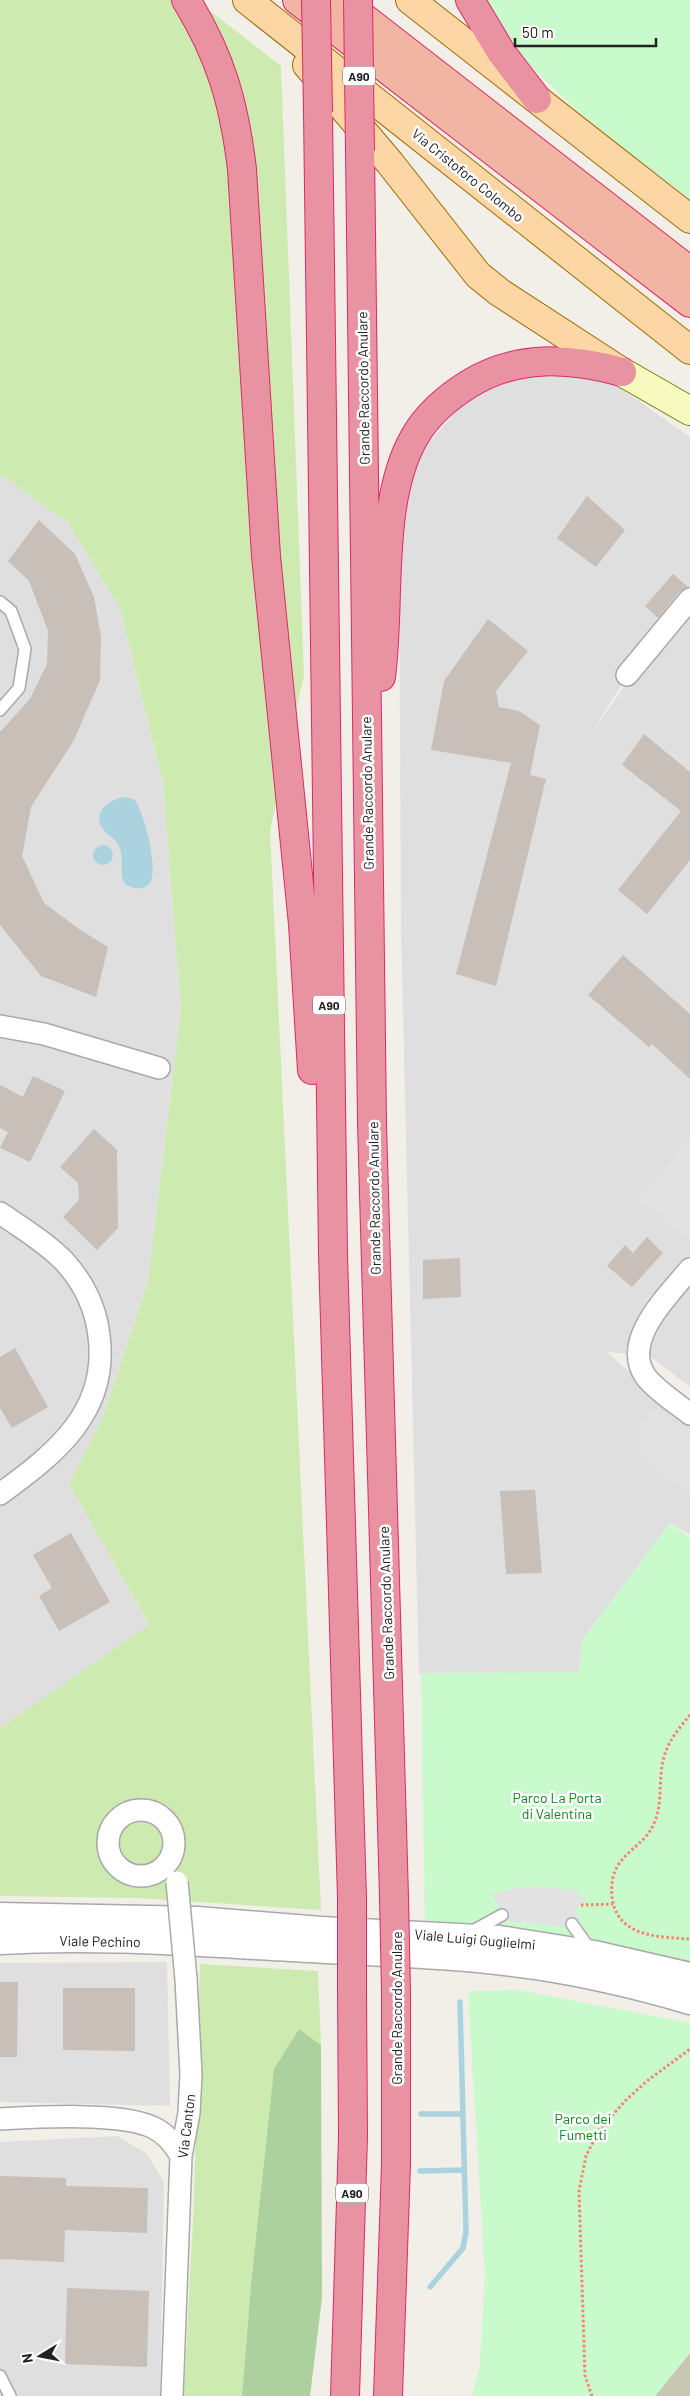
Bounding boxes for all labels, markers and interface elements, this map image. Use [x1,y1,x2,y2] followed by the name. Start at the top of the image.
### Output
[515,15,656,47] scale bar
[522,23,554,41] text: 50 m
[343,66,375,85] road number: A90
[409,125,527,225] street label: Via Cristoforo Colombo
[353,311,373,465] street label: Grande Raccordo Anulare
[357,716,377,870] street label: Grande Raccordo Anulare
[313,996,345,1014] road number: A90
[364,1121,384,1275] street label: Grande Raccordo Anulare
[375,1526,397,1680] street label: Grande Raccordo Anulare
[512,1789,602,1822] park label: Parco La Porta di Valentina
[414,1925,536,1953] street label: Viale Luigi Guglielmi
[388,1931,405,2085] street label: Grande Raccordo Anulare
[59,1932,141,1950] street label: Viale Pechino
[174,2093,198,2159] street label: Via Canton
[555,2110,611,2143] park label: Parco dei Fumetti
[336,2184,368,2202] road number: A90
[15,2331,65,2381] north arrow
[18,2352,36,2364] text: N

